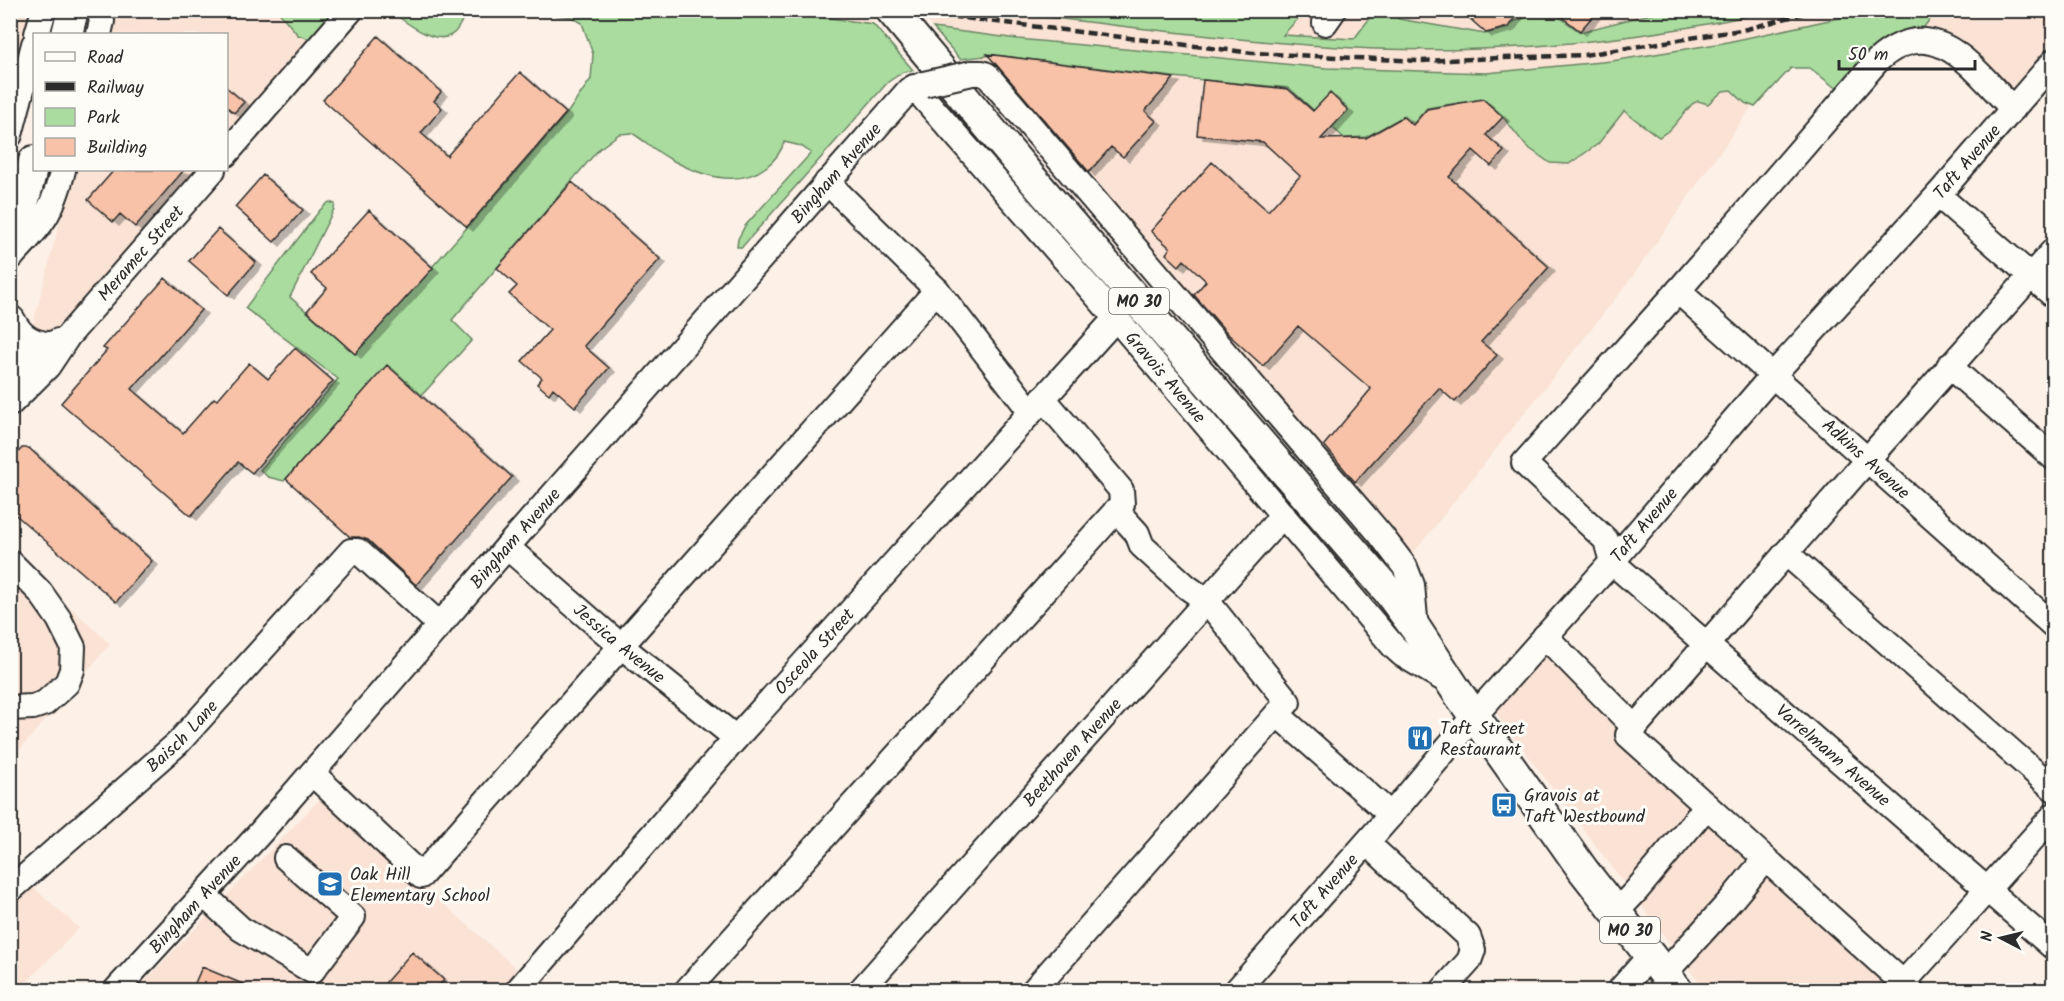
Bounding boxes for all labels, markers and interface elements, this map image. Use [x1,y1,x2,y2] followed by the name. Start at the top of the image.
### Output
[33,33,228,171] legend
[1839,33,1976,71] scale bar
[1848,41,1888,70] text: 50 m
[87,44,124,73] text: Road
[87,74,144,103] text: Railway
[87,104,120,133] text: Park
[784,117,890,231] street label: Bingham Avenue
[1927,118,2009,207] street label: Taft Avenue
[87,134,147,163] text: Building
[91,198,193,309] street label: Meramec Street
[1109,288,1169,314] road number: MO 30
[1117,325,1212,431] street label: Gravois Avenue
[1814,412,1916,507] street label: Adkins Avenue
[464,482,569,596] street label: Bingham Avenue
[1604,482,1686,570] street label: Taft Avenue
[566,597,671,692] street label: Jessica Avenue
[768,602,863,702] street label: Osceola Street
[1017,692,1130,815] street label: Beethoven Avenue
[140,694,226,780] street label: Baisch Lane
[1768,698,1896,815] street label: Varrelmann Avenue
[1440,715,1526,765] place label: Taft Street Restaurant
[1405,723,1435,753] restaurant icon: Taft Street Restaurant
[1524,782,1646,832] place label: Gravois at Taft Westbound
[1489,790,1519,820] bus stop icon: Gravois at Taft Westbound
[143,848,250,961] street label: Bingham Avenue
[1284,848,1367,936] street label: Taft Avenue
[350,861,491,911] place label: Oak Hill Elementary School
[315,869,345,899] school or university icon: Oak Hill Elementary School
[1971,908,2031,968] north arrow
[1600,917,1660,943] road number: MO 30
[1975,930,2001,943] text: N

